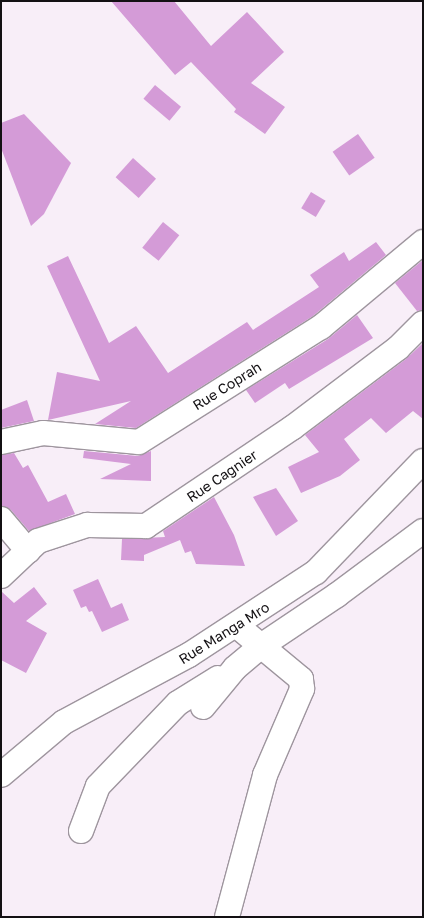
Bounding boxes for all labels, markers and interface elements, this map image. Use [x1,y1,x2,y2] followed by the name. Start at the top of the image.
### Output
[190,358,264,414] street label: Rue Coprah
[184,446,260,506] street label: Rue Cagnier
[176,598,272,668] street label: Rue Manga Mro

